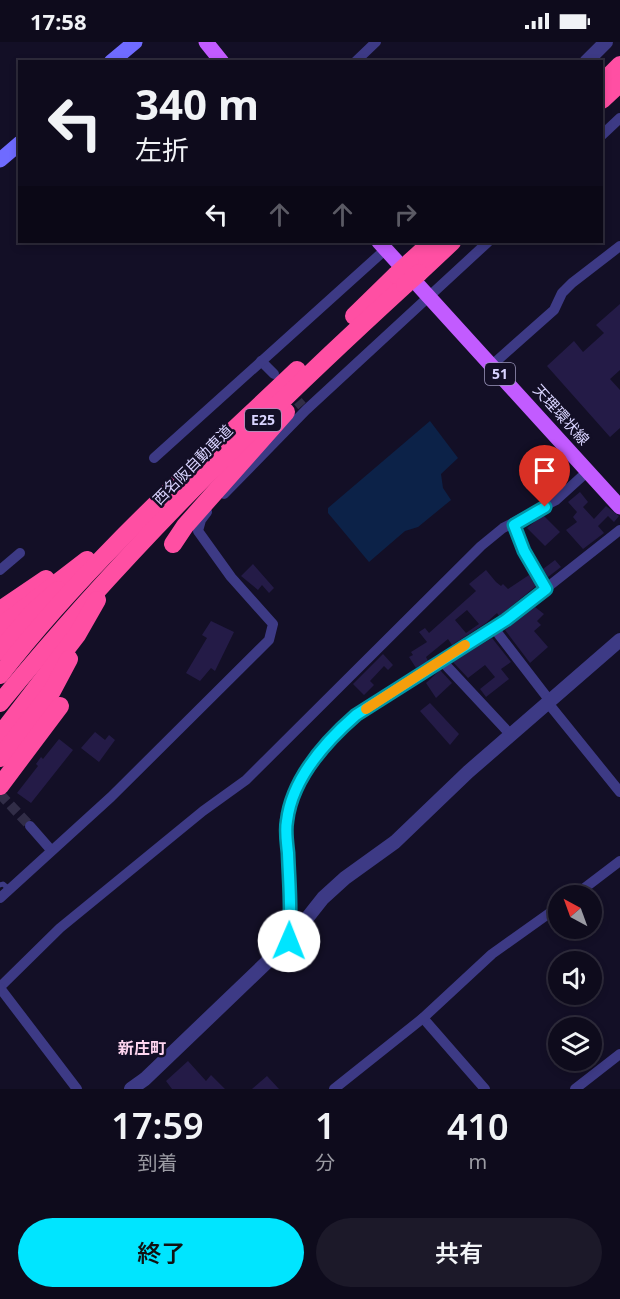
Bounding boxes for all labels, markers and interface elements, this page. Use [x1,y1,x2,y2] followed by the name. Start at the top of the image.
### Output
[30,6,87,36] text: 17:58
[135,75,259,132] text: 340 m
[36,84,114,162] icon: left
[135,131,189,168] text: 左折
[200,198,233,231] icon: left
[263,198,296,231] icon: ahead
[326,198,359,231] icon: ahead
[389,198,422,231] icon: right
[485,363,515,385] road number: 51
[529,380,594,449] street label: 天理環状線
[245,409,281,431] road number: E25
[148,420,236,508] street label: 西名阪自動車道
[519,445,570,507] pin
[528,454,561,487] icon: arrive
[548,885,602,939] north arrow
[548,885,602,1071] map controls
[257,909,321,973] position arrow
[548,951,602,1005] button: sound
[548,1017,602,1071] button: layers
[118,1037,166,1059] district label: 新庄町
[111,1101,204,1150] text: 17:59
[315,1101,336,1150] text: 1
[447,1102,509,1151] text: 410
[468,1148,487,1175] text: m
[137,1149,177,1176] text: 到着
[315,1149,335,1176] text: 分
[18,1218,304,1287] button: 終了
[316,1218,602,1287] button: 共有

